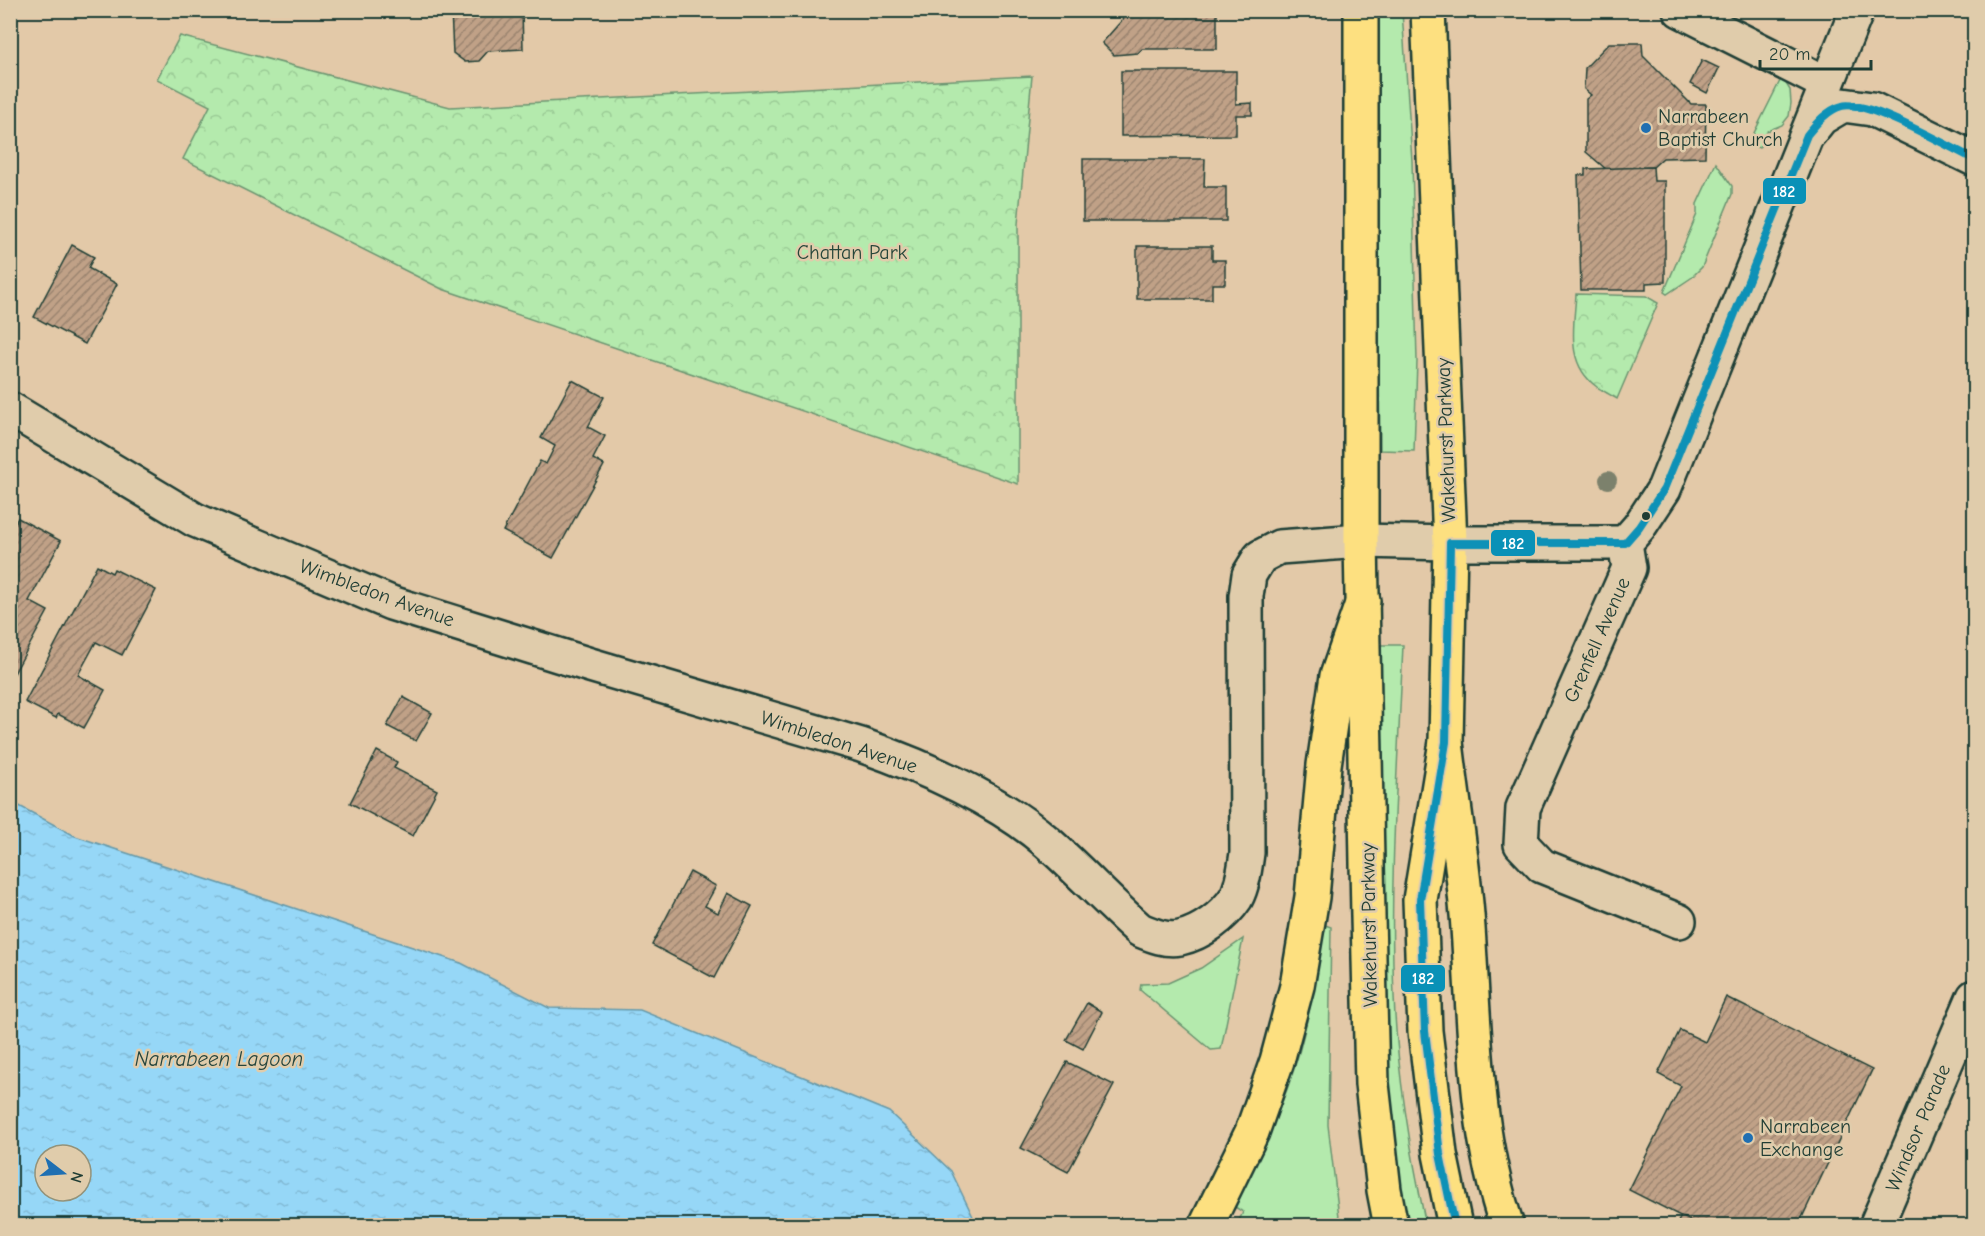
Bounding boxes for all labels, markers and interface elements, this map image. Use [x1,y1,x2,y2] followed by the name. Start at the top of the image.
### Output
[1760,33,1871,71] scale bar
[1769,44,1810,65] text: 20 m
[1658,105,1783,151] place label: Narrabeen Baptist Church
[1639,121,1653,135] marker: Narrabeen Baptist Church
[1762,177,1807,205] line badge: 182
[1773,183,1795,201] text: 182
[797,241,908,264] park label: Chattan Park
[1432,357,1460,523] street label: Wakehurst Parkway
[1640,510,1652,522] unlabelled marker
[1490,529,1536,557] line badge: 182
[1502,535,1524,553] text: 182
[296,554,458,632] street label: Wimbledon Avenue
[1559,574,1635,706] street label: Grenfell Avenue
[758,706,920,778] street label: Wimbledon Avenue
[1356,843,1382,1007] street label: Wakehurst Parkway
[1400,964,1446,993] line badge: 182
[1412,970,1434,988] text: 182
[135,1047,303,1071] water label: Narrabeen Lagoon
[1881,1061,1955,1195] street label: Windsor Parade
[1760,1115,1851,1161] place label: Narrabeen Exchange
[1741,1131,1755,1145] marker: Narrabeen Exchange
[33,1143,93,1203] north arrow
[66,1169,87,1185] text: N

